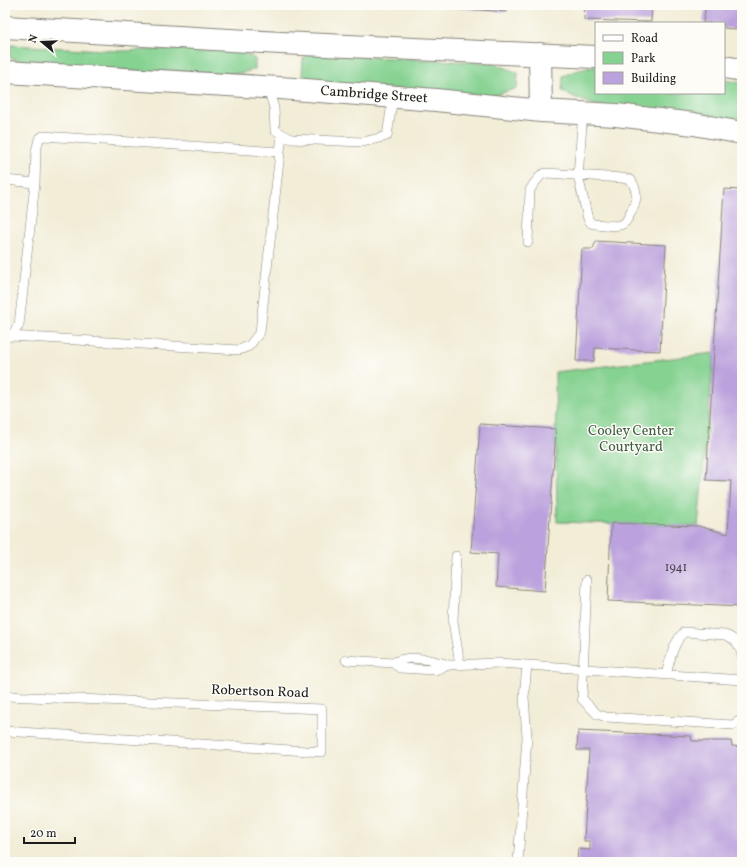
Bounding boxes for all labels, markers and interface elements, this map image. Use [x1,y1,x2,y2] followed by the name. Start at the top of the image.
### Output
[22,22,62,62] north arrow
[595,22,725,94] legend
[631,31,658,47] text: Road
[26,33,42,45] text: N
[631,51,656,67] text: Park
[631,71,676,87] text: Building
[320,82,428,108] street label: Cambridge Street
[588,422,674,457] park label: Cooley Center Courtyard
[665,560,687,576] house number: 1941
[211,681,309,703] street label: Robertson Road
[24,819,75,845] scale bar
[30,826,57,842] text: 20 m

